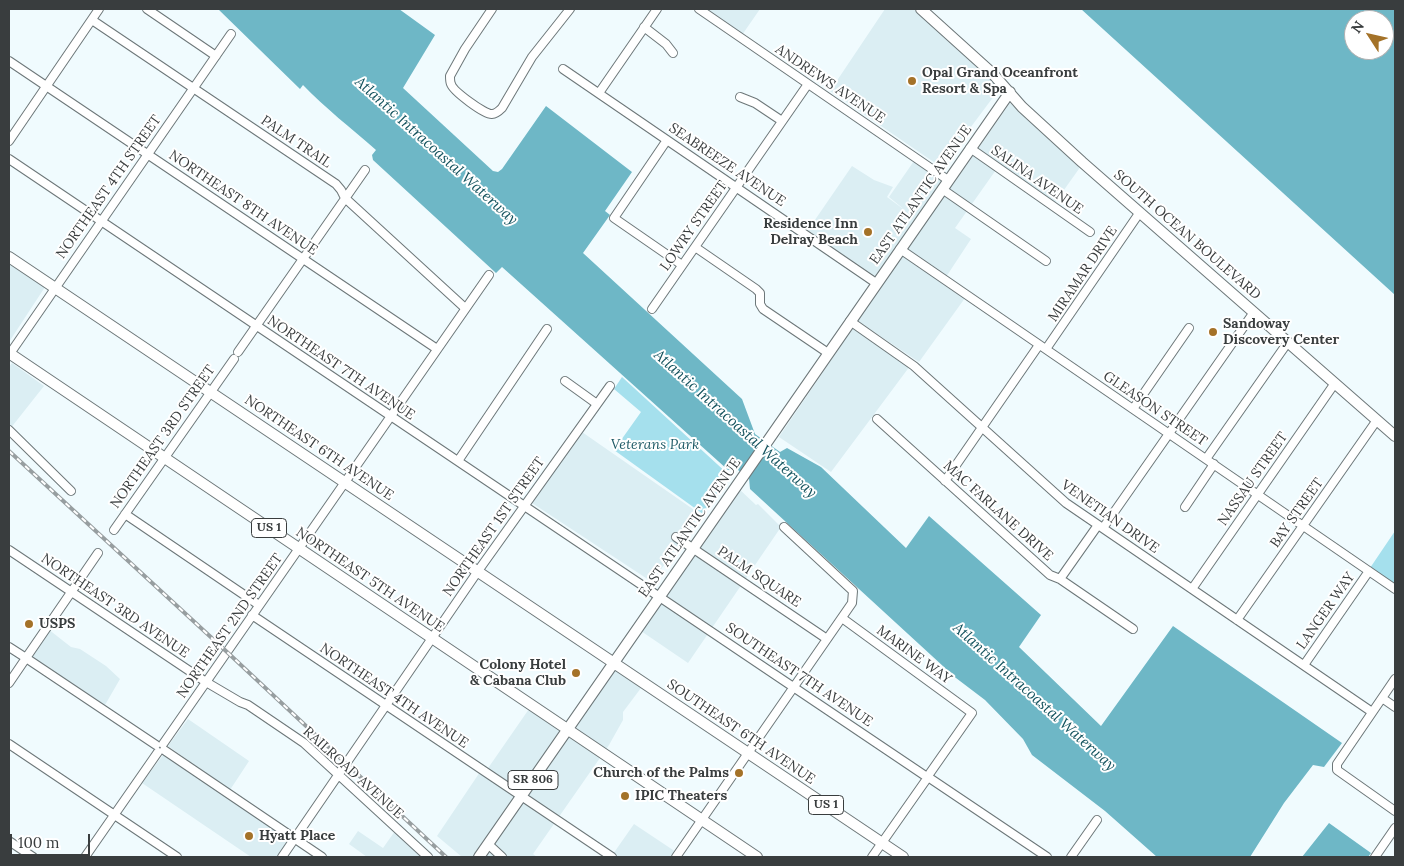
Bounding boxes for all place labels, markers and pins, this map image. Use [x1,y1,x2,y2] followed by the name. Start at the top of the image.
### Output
[922,65,1078,98] place label: Opal Grand Oceanfront Resort & Spa
[906,75,918,87] marker: Opal Grand Oceanfront Resort & Spa
[763,216,858,248] place label: Residence Inn Delray Beach
[862,226,874,238] marker: Residence Inn Delray Beach
[1223,316,1339,348] place label: Sandoway Discovery Center
[1207,326,1219,338] marker: Sandoway Discovery Center
[39,616,75,632] place label: USPS
[23,618,35,630] marker: USPS
[470,657,566,690] place label: Colony Hotel & Cabana Club
[570,667,582,679] marker: Colony Hotel & Cabana Club
[593,765,729,781] place label: Church of the Palms
[733,767,745,779] marker: Church of the Palms
[635,788,727,804] place label: IPIC Theaters
[619,790,631,802] marker: IPIC Theaters
[259,828,335,844] place label: Hyatt Place
[243,830,255,842] marker: Hyatt Place

